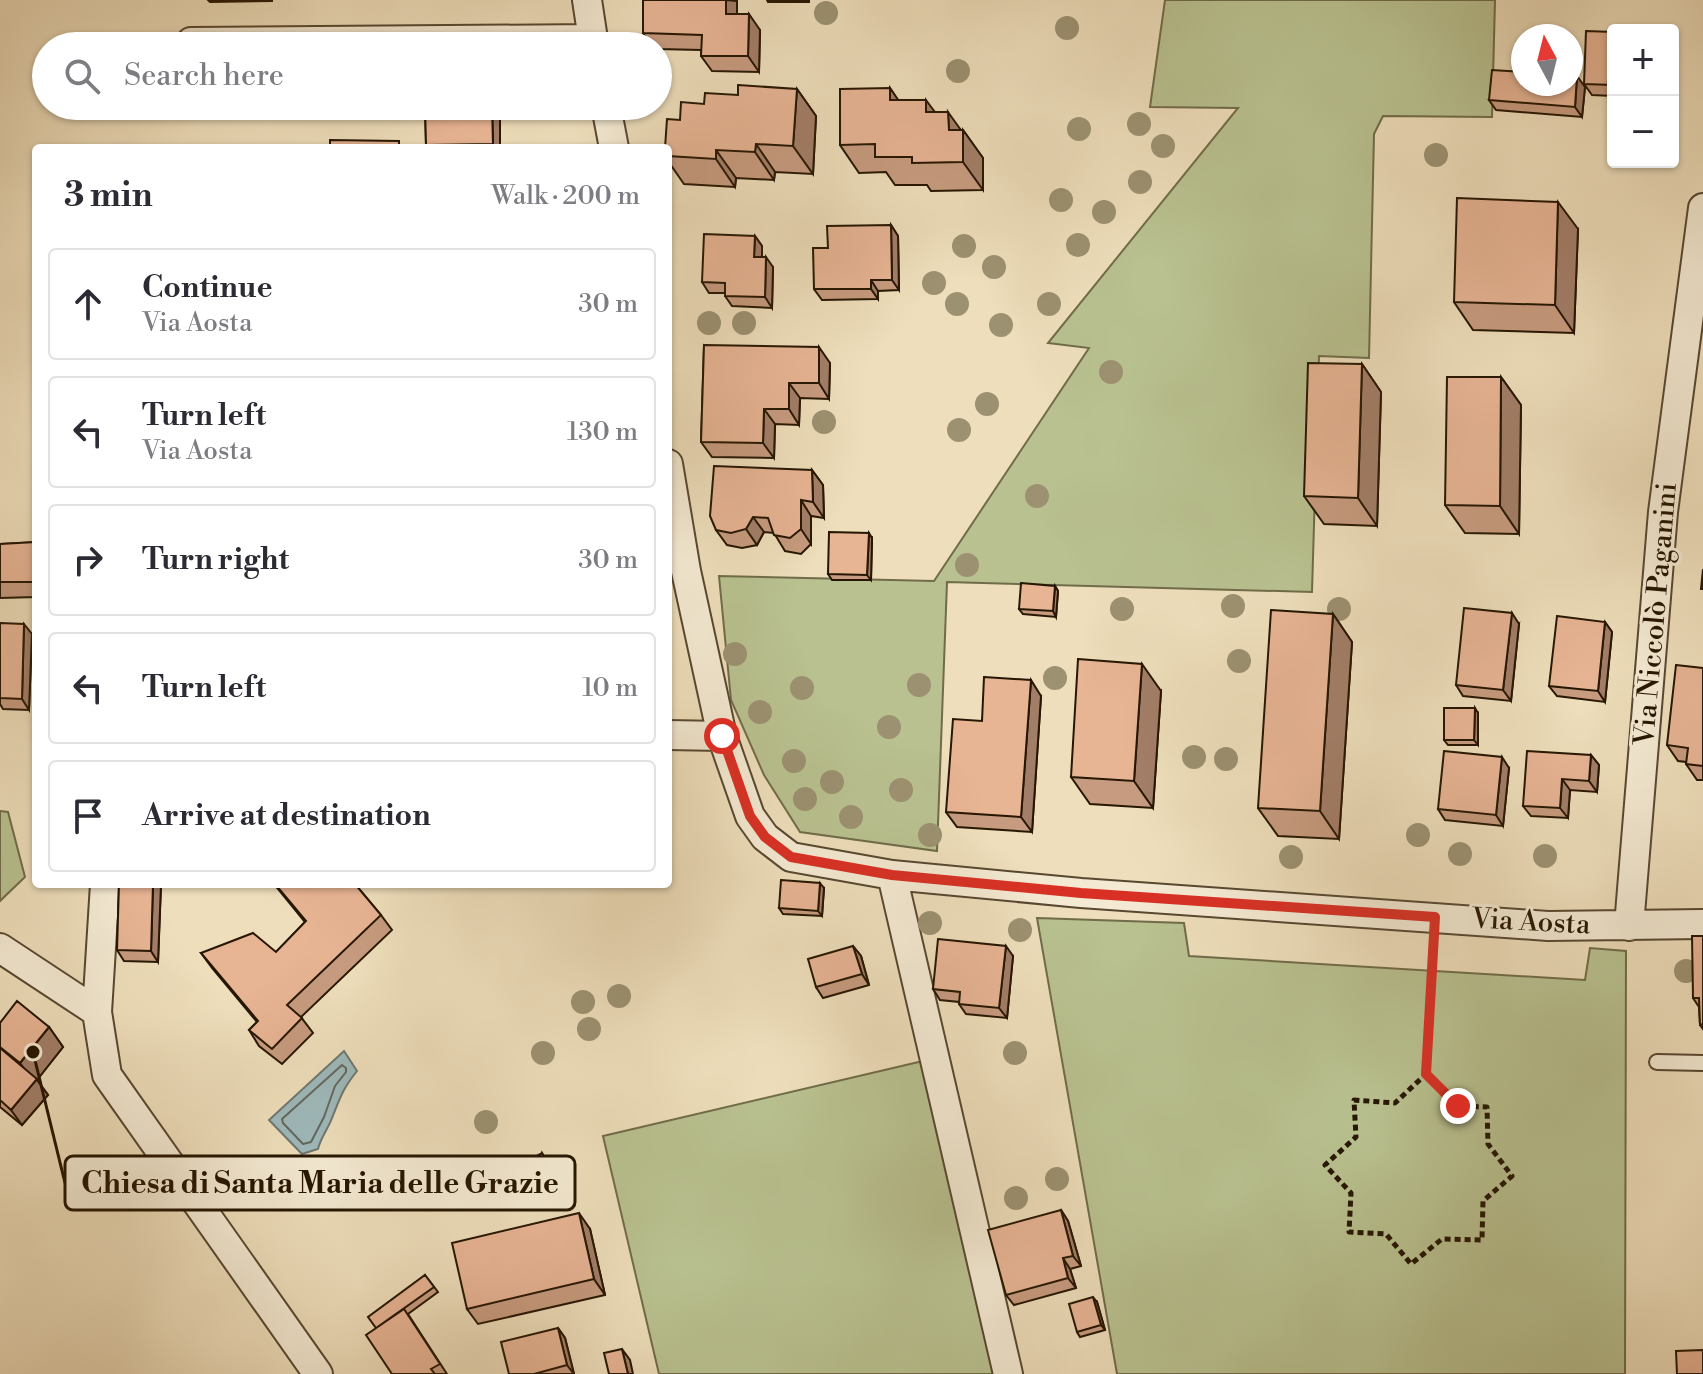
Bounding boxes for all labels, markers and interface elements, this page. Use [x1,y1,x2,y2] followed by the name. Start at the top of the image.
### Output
[1511,24,1583,96] north arrow
[1607,24,1679,168] map controls
[1607,24,1679,96] button: +
[32,32,672,120] search box
[60,54,104,98] icon: search
[124,57,284,95] text: Search here
[1607,96,1679,168] button: −
[64,175,153,217] text: 3 min
[491,180,640,212] text: Walk · 200 m
[142,269,273,307] text: Continue
[66,282,110,326] icon: ahead
[578,288,638,320] text: 30 m
[142,307,252,339] text: Via Aosta
[142,397,266,435] text: Turn left
[66,410,110,454] icon: left
[567,416,638,448] text: 130 m
[142,435,252,467] text: Via Aosta
[1627,481,1685,748] street label: Via Niccolò Paganini
[66,538,110,582] icon: right
[142,541,289,579] text: Turn right
[578,544,638,576] text: 30 m
[66,666,110,710] icon: left
[142,669,266,707] text: Turn left
[582,672,638,704] text: 10 m
[704,718,740,754] route start
[66,794,110,838] icon: arrive
[142,797,431,835] text: Arrive at destination
[1470,901,1592,943] street label: Via Aosta
[1440,1088,1476,1124] route end
[65,1156,575,1210] callout: Chiesa di Santa Maria delle Grazie
[81,1165,559,1203] text: Chiesa di Santa Maria delle Grazie

